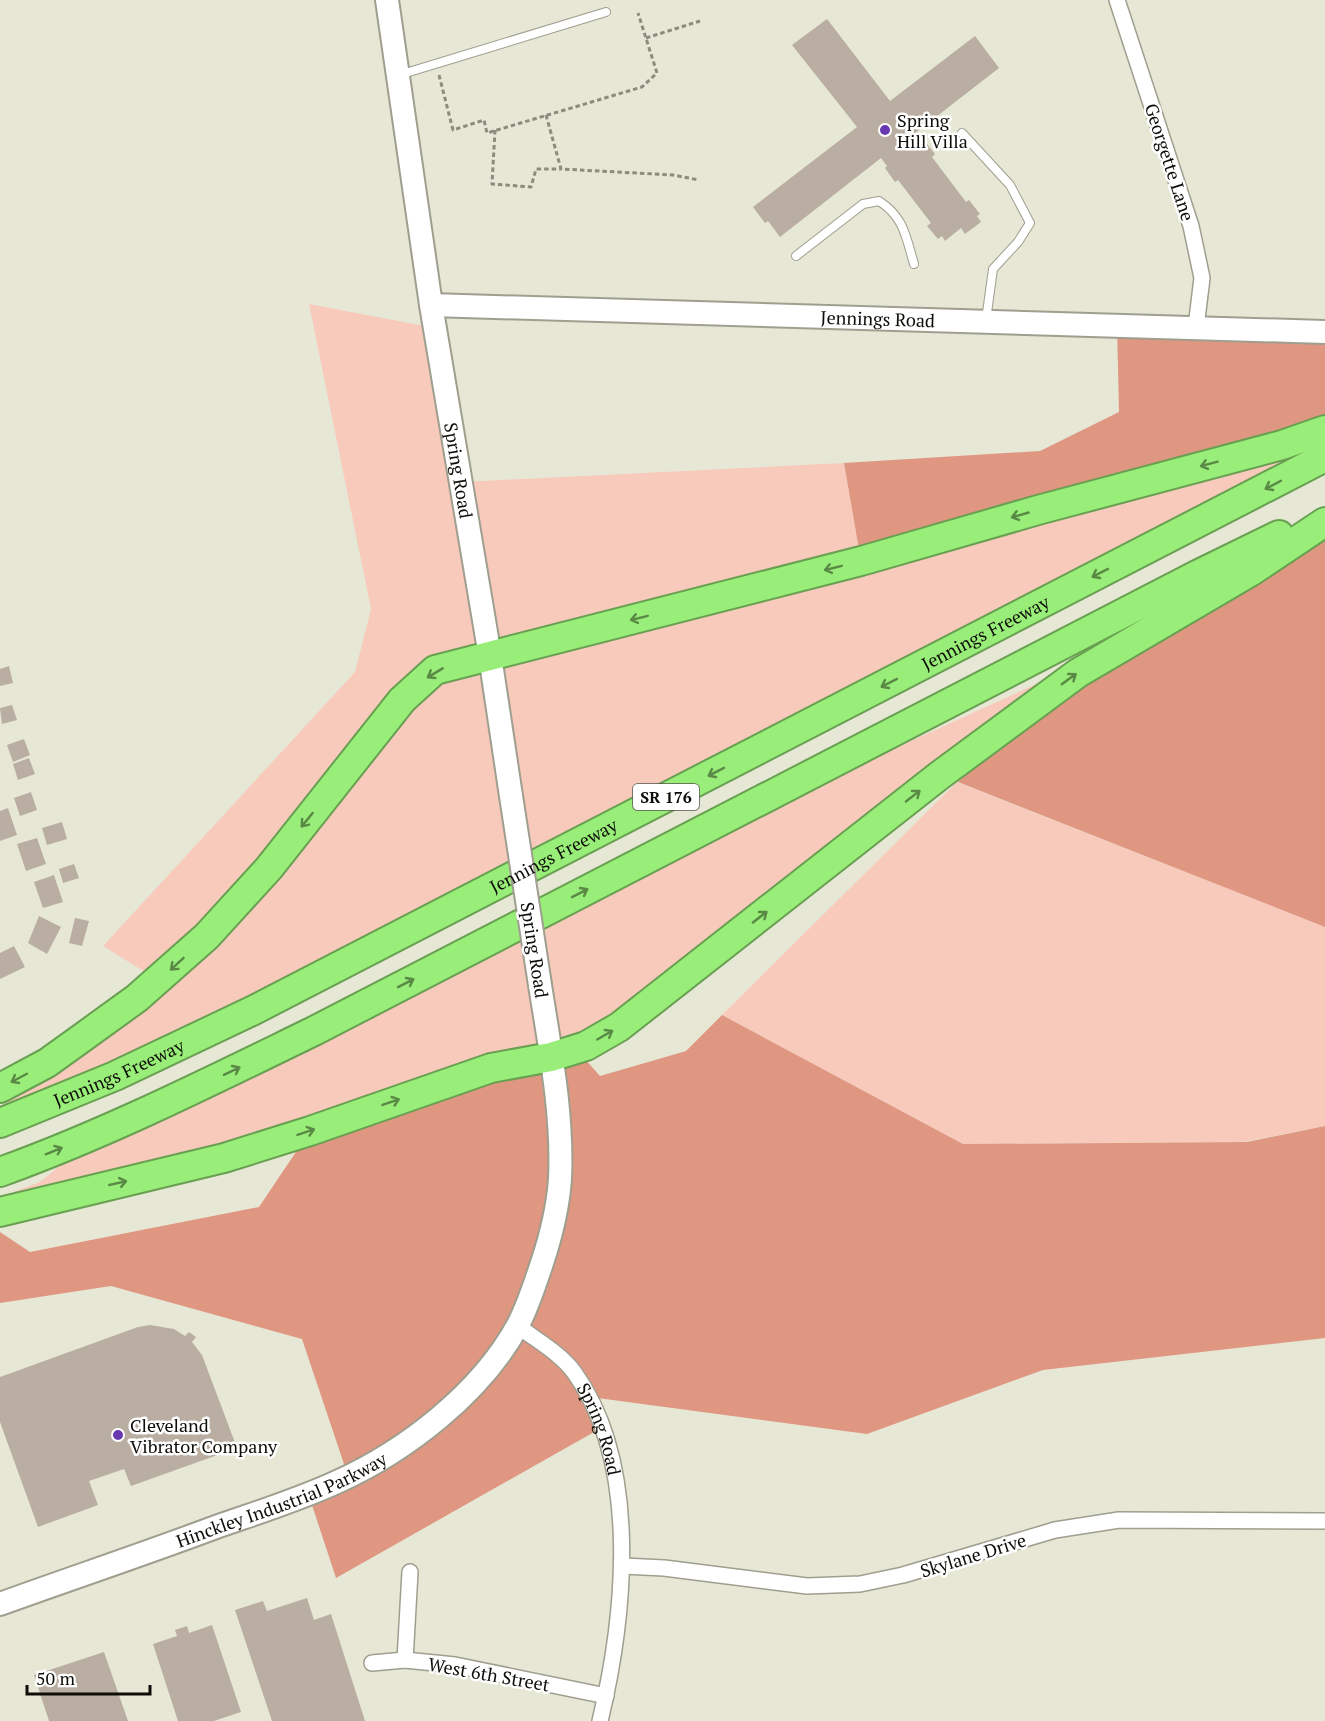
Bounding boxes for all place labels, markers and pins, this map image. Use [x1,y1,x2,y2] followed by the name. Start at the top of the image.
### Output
[897,108,968,153] place label: Spring Hill Villa
[878,123,892,137] marker: Spring Hill Villa
[130,1413,278,1458] place label: Cleveland Vibrator Company
[111,1428,125,1442] marker: Cleveland Vibrator Company

